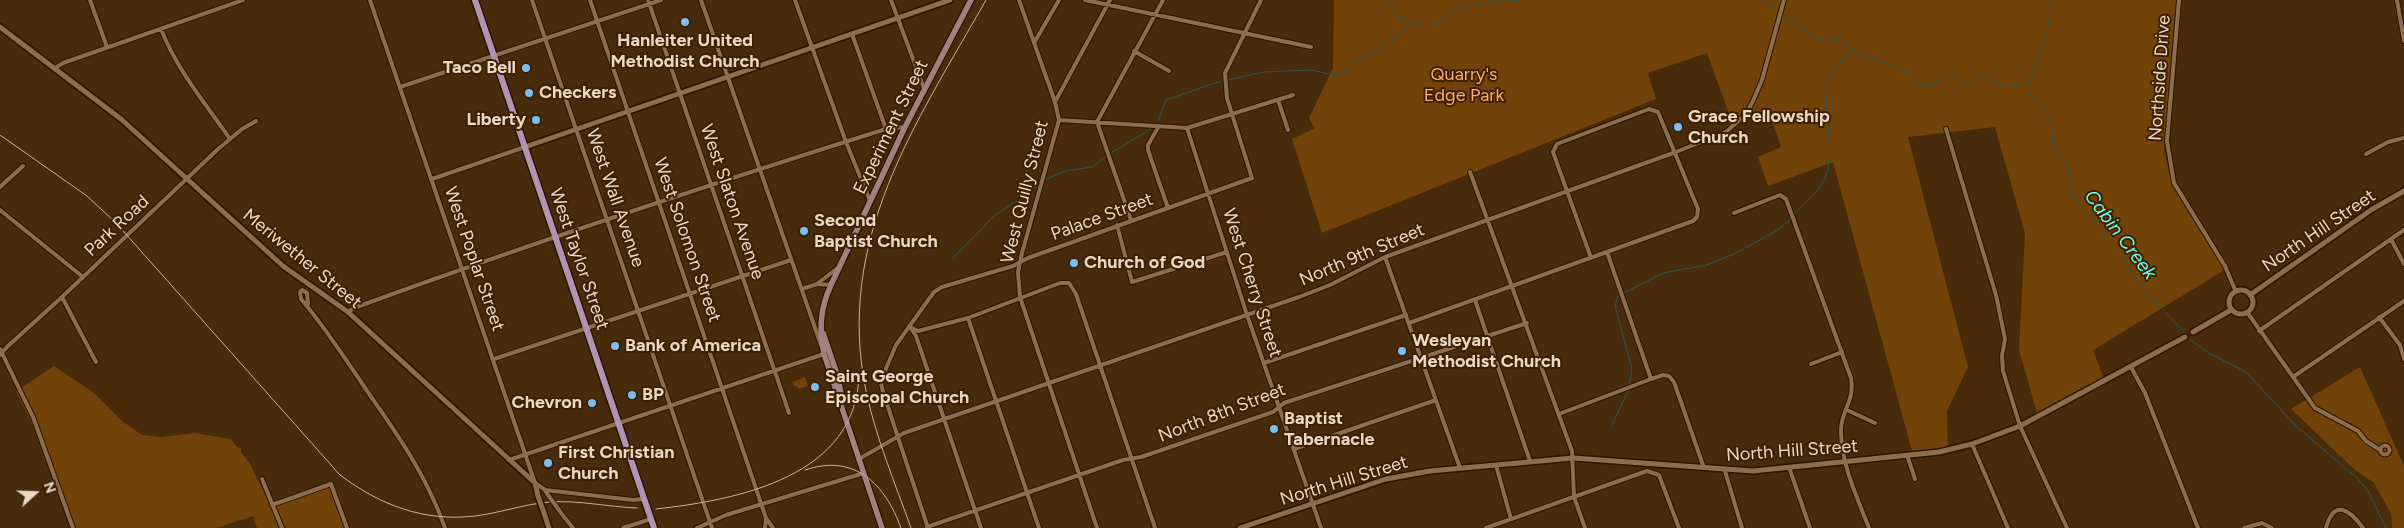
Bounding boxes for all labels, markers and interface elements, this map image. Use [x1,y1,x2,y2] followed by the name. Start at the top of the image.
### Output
[2145,14,2175,142] street label: Northside Drive
[679,16,691,28] marker: Hanleiter United Methodist Church
[610,30,760,72] place label: Hanleiter United Methodist Church
[849,56,933,198] street label: Experiment Street
[443,57,516,79] place label: Taco Bell
[520,62,532,74] marker: Taco Bell
[1424,64,1504,106] park label: Quarry's Edge Park
[539,82,617,104] place label: Checkers
[523,87,535,99] marker: Checkers
[1688,106,1830,148] place label: Grace Fellowship Church
[466,109,526,131] place label: Liberty
[530,114,542,126] marker: Liberty
[997,118,1053,266] street label: West Quilly Street
[1672,121,1684,133] marker: Grace Fellowship Church
[695,122,769,282] street label: West Slaton Avenue
[581,126,649,270] street label: West Wall Avenue
[649,155,725,325] street label: West Solomon Street
[439,184,509,334] street label: West Poplar Street
[545,185,613,333] street label: West Taylor Street
[2258,185,2380,277] street label: North Hill Street
[2079,186,2161,284] water label: Cabin Creek
[1048,189,1156,245] street label: Palace Street
[80,191,154,261] street label: Park Road
[238,204,366,314] street label: Meriwether Street
[1218,206,1286,360] street label: West Cherry Street
[814,210,938,252] place label: Second Baptist Church
[1296,219,1428,291] street label: North 9th Street
[798,225,810,237] marker: Second Baptist Church
[1084,252,1205,274] place label: Church of God
[1068,257,1080,269] marker: Church of God
[1412,330,1561,372] place label: Wesleyan Methodist Church
[625,335,761,357] place label: Bank of America
[609,340,621,352] marker: Bank of America
[1396,345,1408,357] marker: Wesleyan Methodist Church
[825,366,969,408] place label: Saint George Episcopal Church
[1155,379,1289,447] street label: North 8th Street
[809,381,821,393] marker: Saint George Episcopal Church
[642,384,664,406] place label: BP
[626,389,638,401] marker: BP
[512,392,582,414] place label: Chevron
[586,397,598,409] marker: Chevron
[1284,408,1374,450] place label: Baptist Tabernacle
[1268,423,1280,435] marker: Baptist Tabernacle
[1725,436,1859,466] street label: North Hill Street
[558,442,674,484] place label: First Christian Church
[1278,451,1410,511] street label: North Hill Street
[542,457,554,469] marker: First Christian Church
[10,468,60,518] north arrow
[40,480,59,496] text: N

